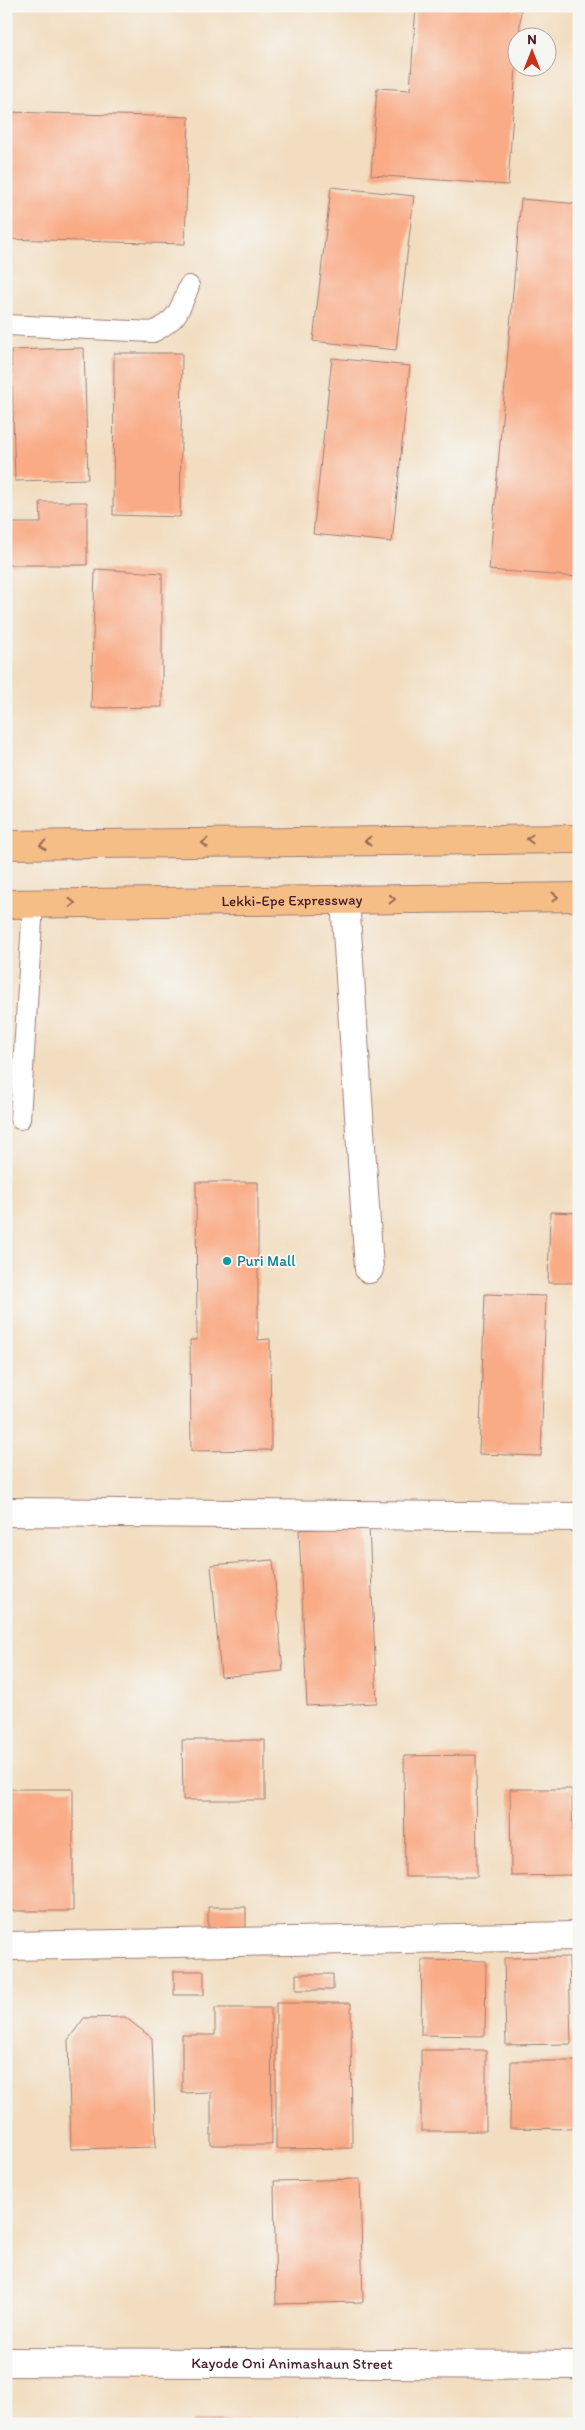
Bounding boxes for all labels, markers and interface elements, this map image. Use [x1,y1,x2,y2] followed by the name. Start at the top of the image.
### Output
[508,28,558,78] north arrow
[527,31,537,48] text: N
[526,834,534,844] one-way arrow
[363,836,371,846] one-way arrow
[201,838,208,848] one-way arrow
[38,840,46,850] one-way arrow
[221,891,363,910] street label: Lekki-Epe Expressway
[552,892,559,902] one-way arrow
[389,894,397,904] one-way arrow
[69,898,77,908] one-way arrow
[237,1252,296,1270] place label: Puri Mall
[221,1255,233,1267] marker: Puri Mall
[191,2354,393,2373] street label: Kayode Oni Animashaun Street

